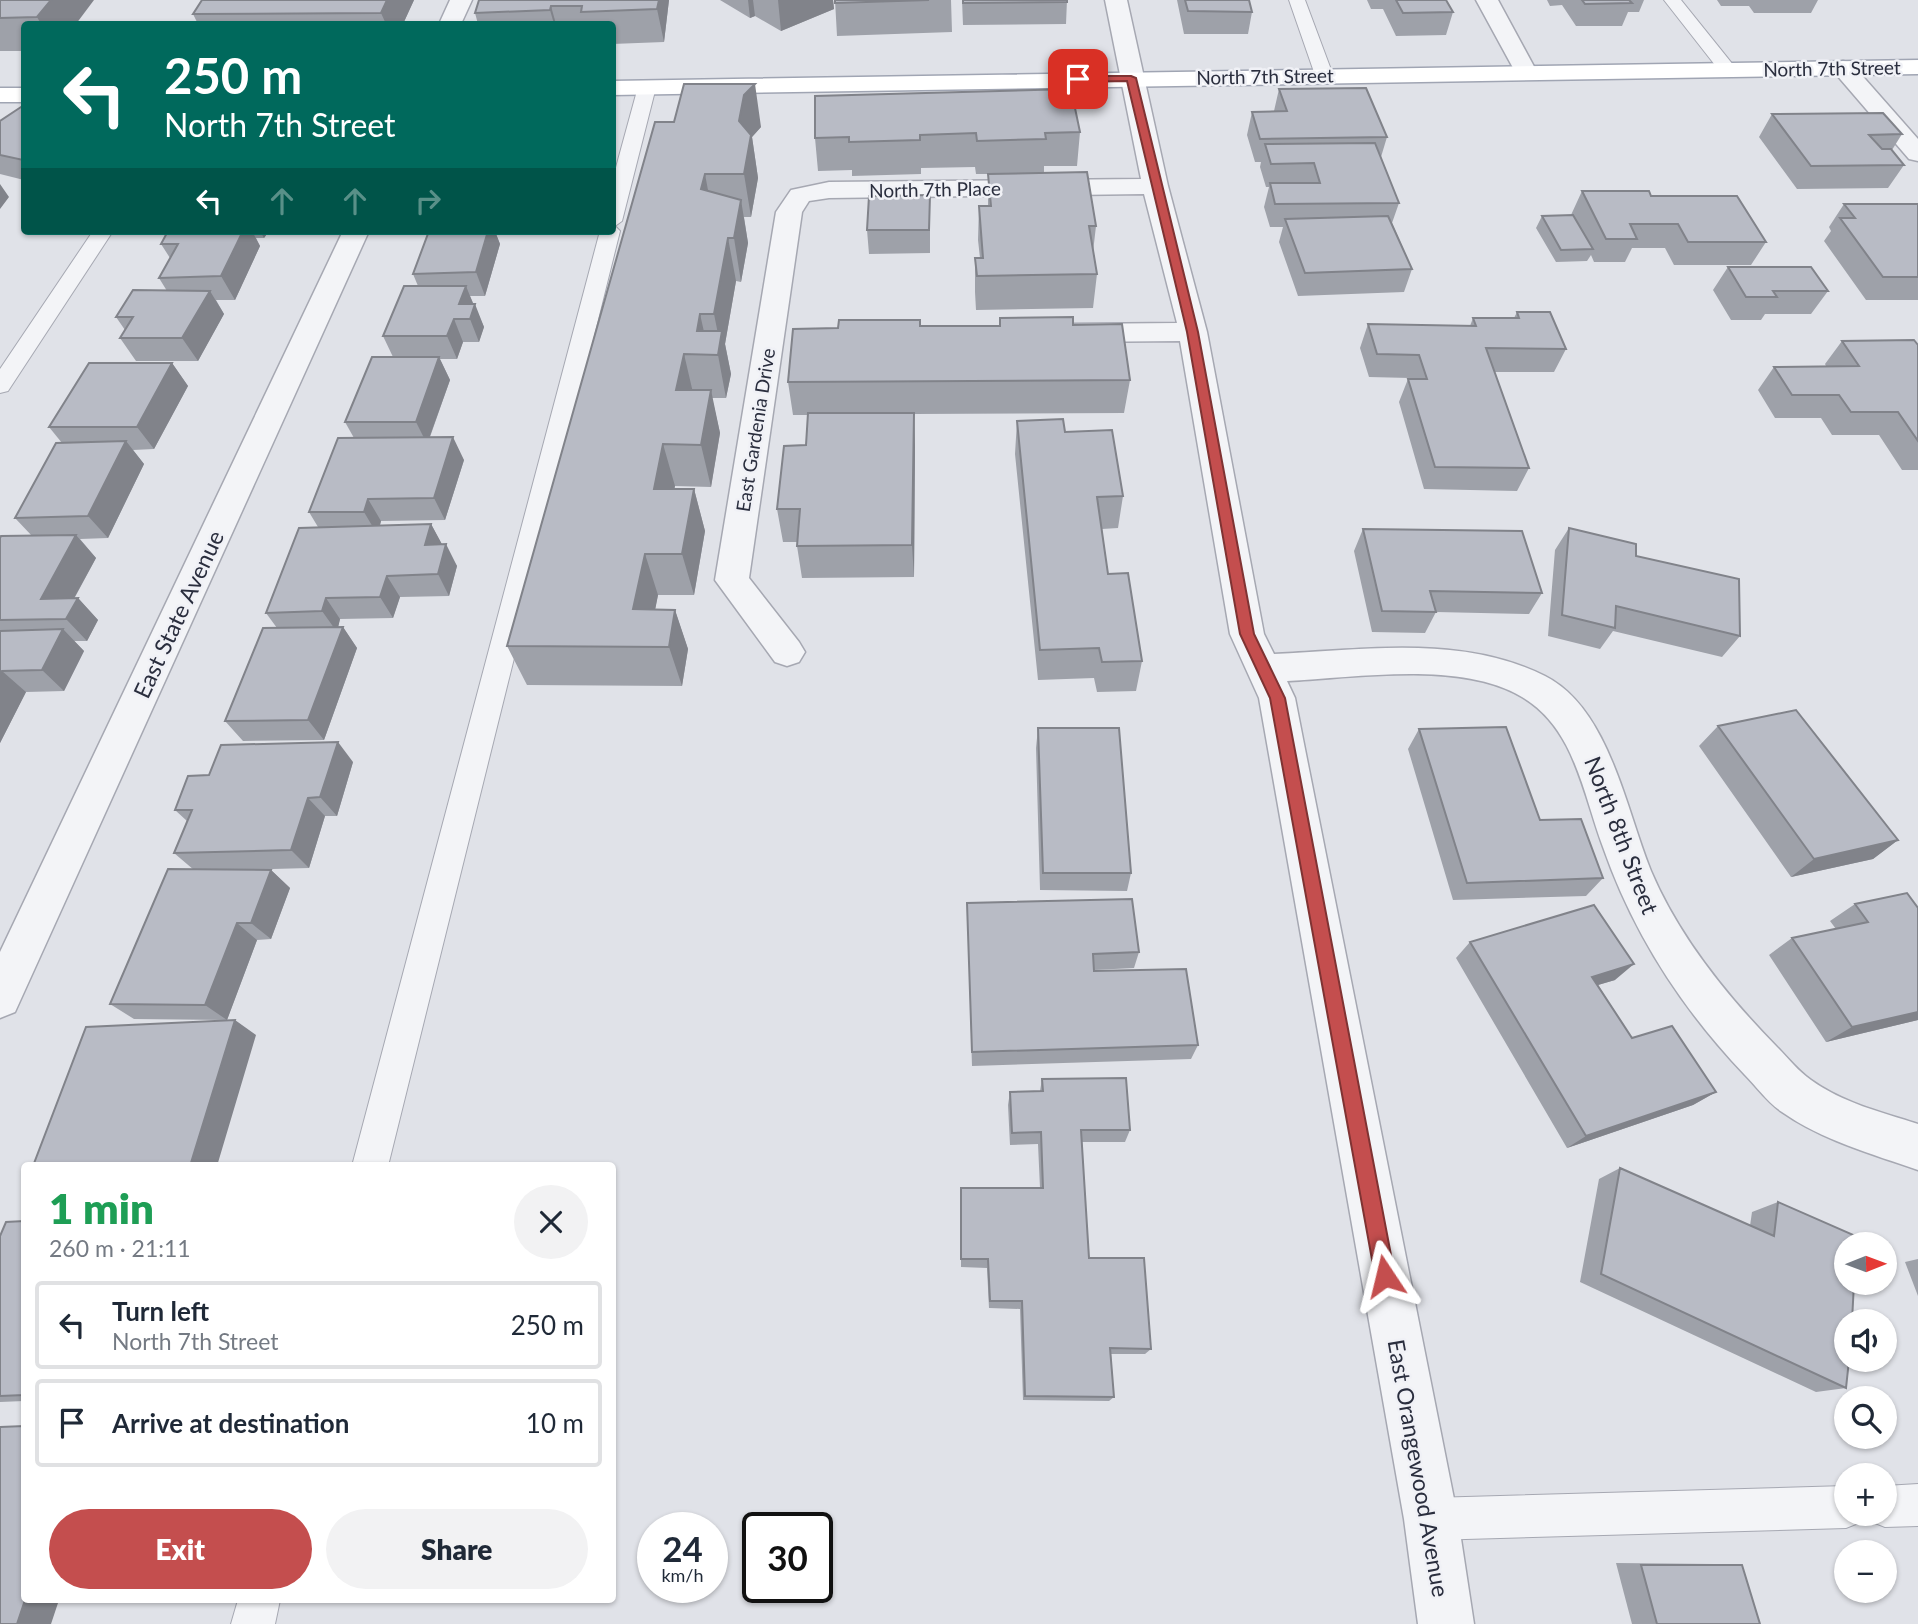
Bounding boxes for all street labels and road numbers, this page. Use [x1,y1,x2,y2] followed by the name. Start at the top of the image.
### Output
[1763,55,1901,81] street label: North 7th Street
[1196,63,1334,89] street label: North 7th Street
[869,176,1001,202] street label: North 7th Place
[731,346,779,514] street label: East Gardenia Drive
[127,526,229,702] street label: East State Avenue
[1579,752,1665,918] street label: North 8th Street
[1383,1337,1455,1599] street label: East Orangewood Avenue

